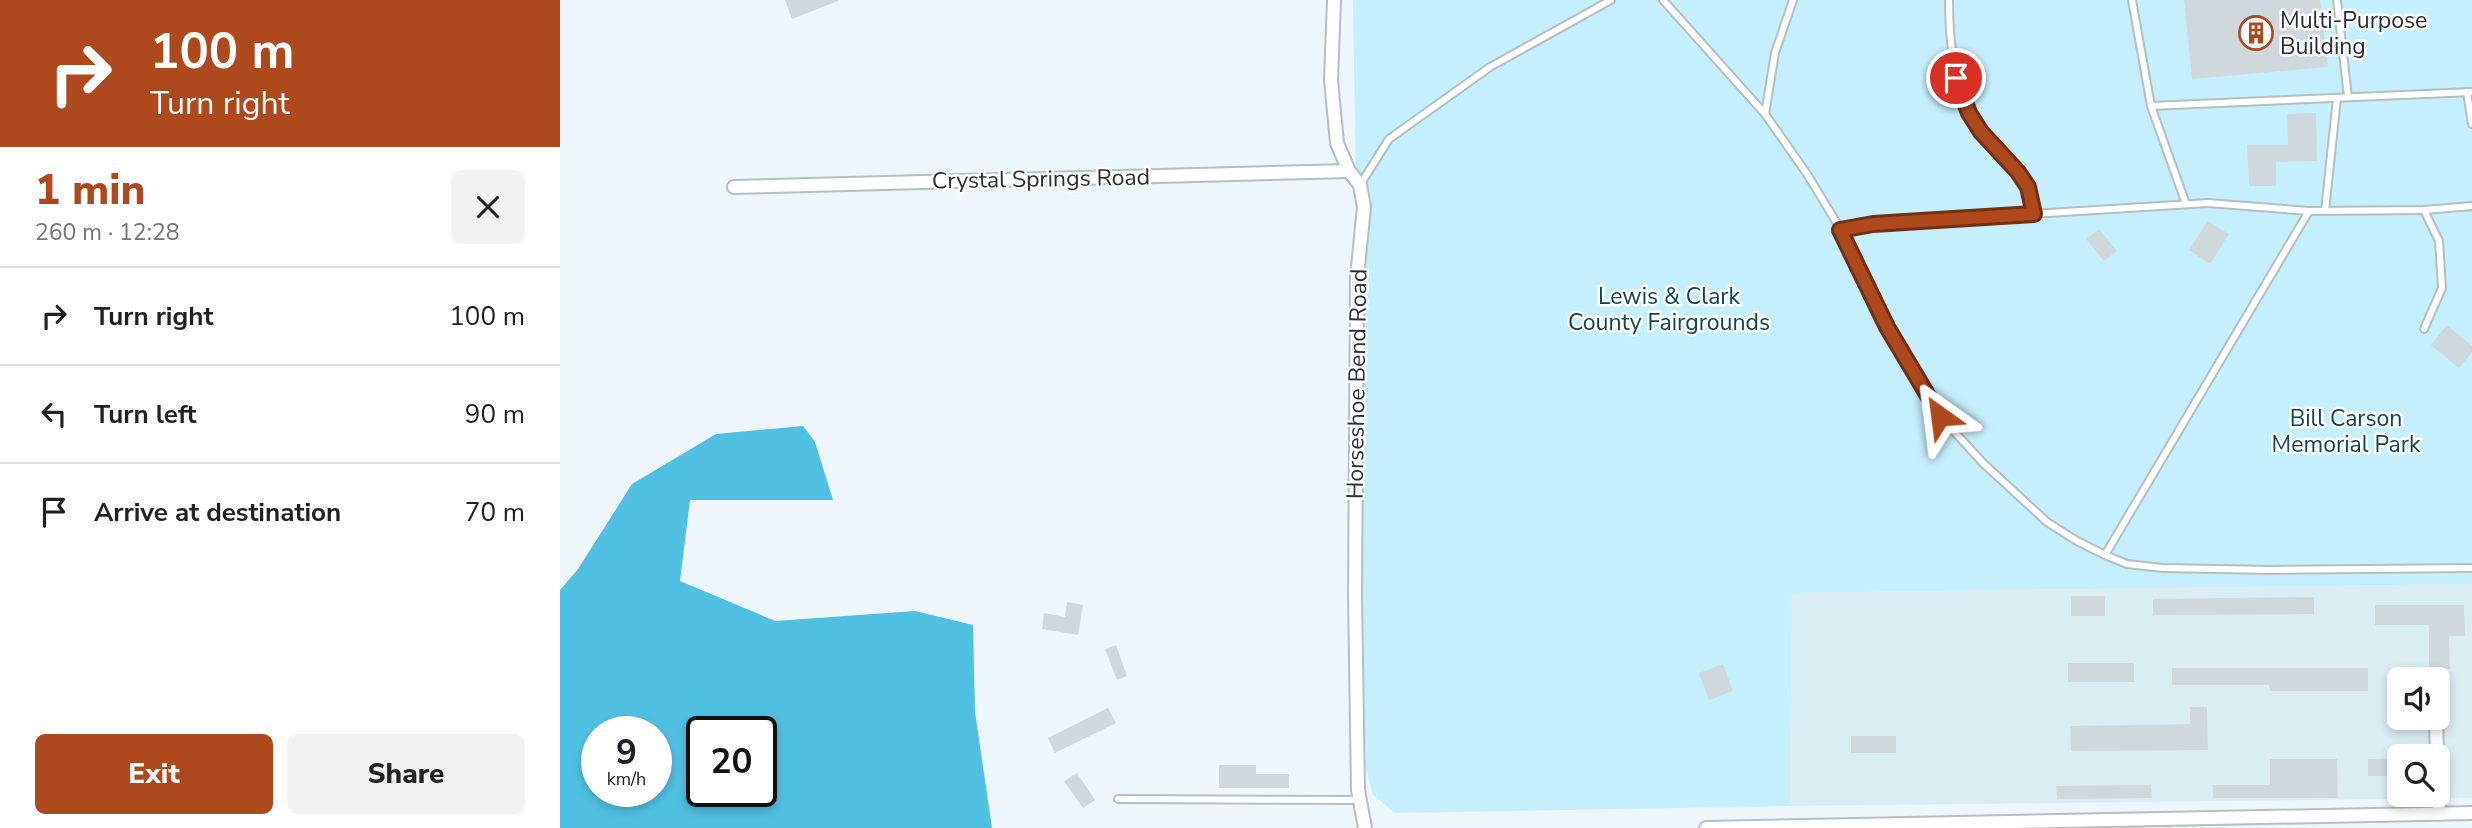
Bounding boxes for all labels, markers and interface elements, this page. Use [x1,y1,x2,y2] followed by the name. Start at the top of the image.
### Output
[2280,5,2427,62] place label: Multi-Purpose Building
[2237,14,2275,52] building icon: Multi-Purpose Building
[150,18,294,85] text: 100 m
[35,28,126,119] icon: right
[1926,48,1986,108] pin
[1937,59,1975,97] icon: arrive
[150,82,290,125] text: Turn right
[35,162,145,219] text: 1 min
[932,162,1150,196] street label: Crystal Springs Road
[451,170,525,244] button: close
[35,217,180,248] text: 260 m · 12:28
[1339,269,1375,499] street label: Horseshoe Bend Road
[1568,281,1770,338] park label: Lewis & Clark County Fairgrounds
[35,297,73,335] icon: right
[94,299,213,334] text: Turn right
[449,299,525,334] text: 100 m
[1903,379,1977,453] position arrow
[35,395,73,433] icon: left
[94,397,197,432] text: Turn left
[465,397,525,432] text: 90 m
[2272,403,2421,460] park label: Bill Carson Memorial Park
[35,493,73,531] icon: arrive
[94,495,341,530] text: Arrive at destination
[465,495,525,530] text: 70 m
[2387,667,2450,807] map controls
[2387,667,2450,730] button: sound
[686,716,777,807] speed limit sign: 20
[616,729,637,776] text: 9
[35,734,273,814] button: Exit
[287,734,525,814] button: Share
[2387,744,2450,807] button: search
[607,767,646,791] text: km/h

